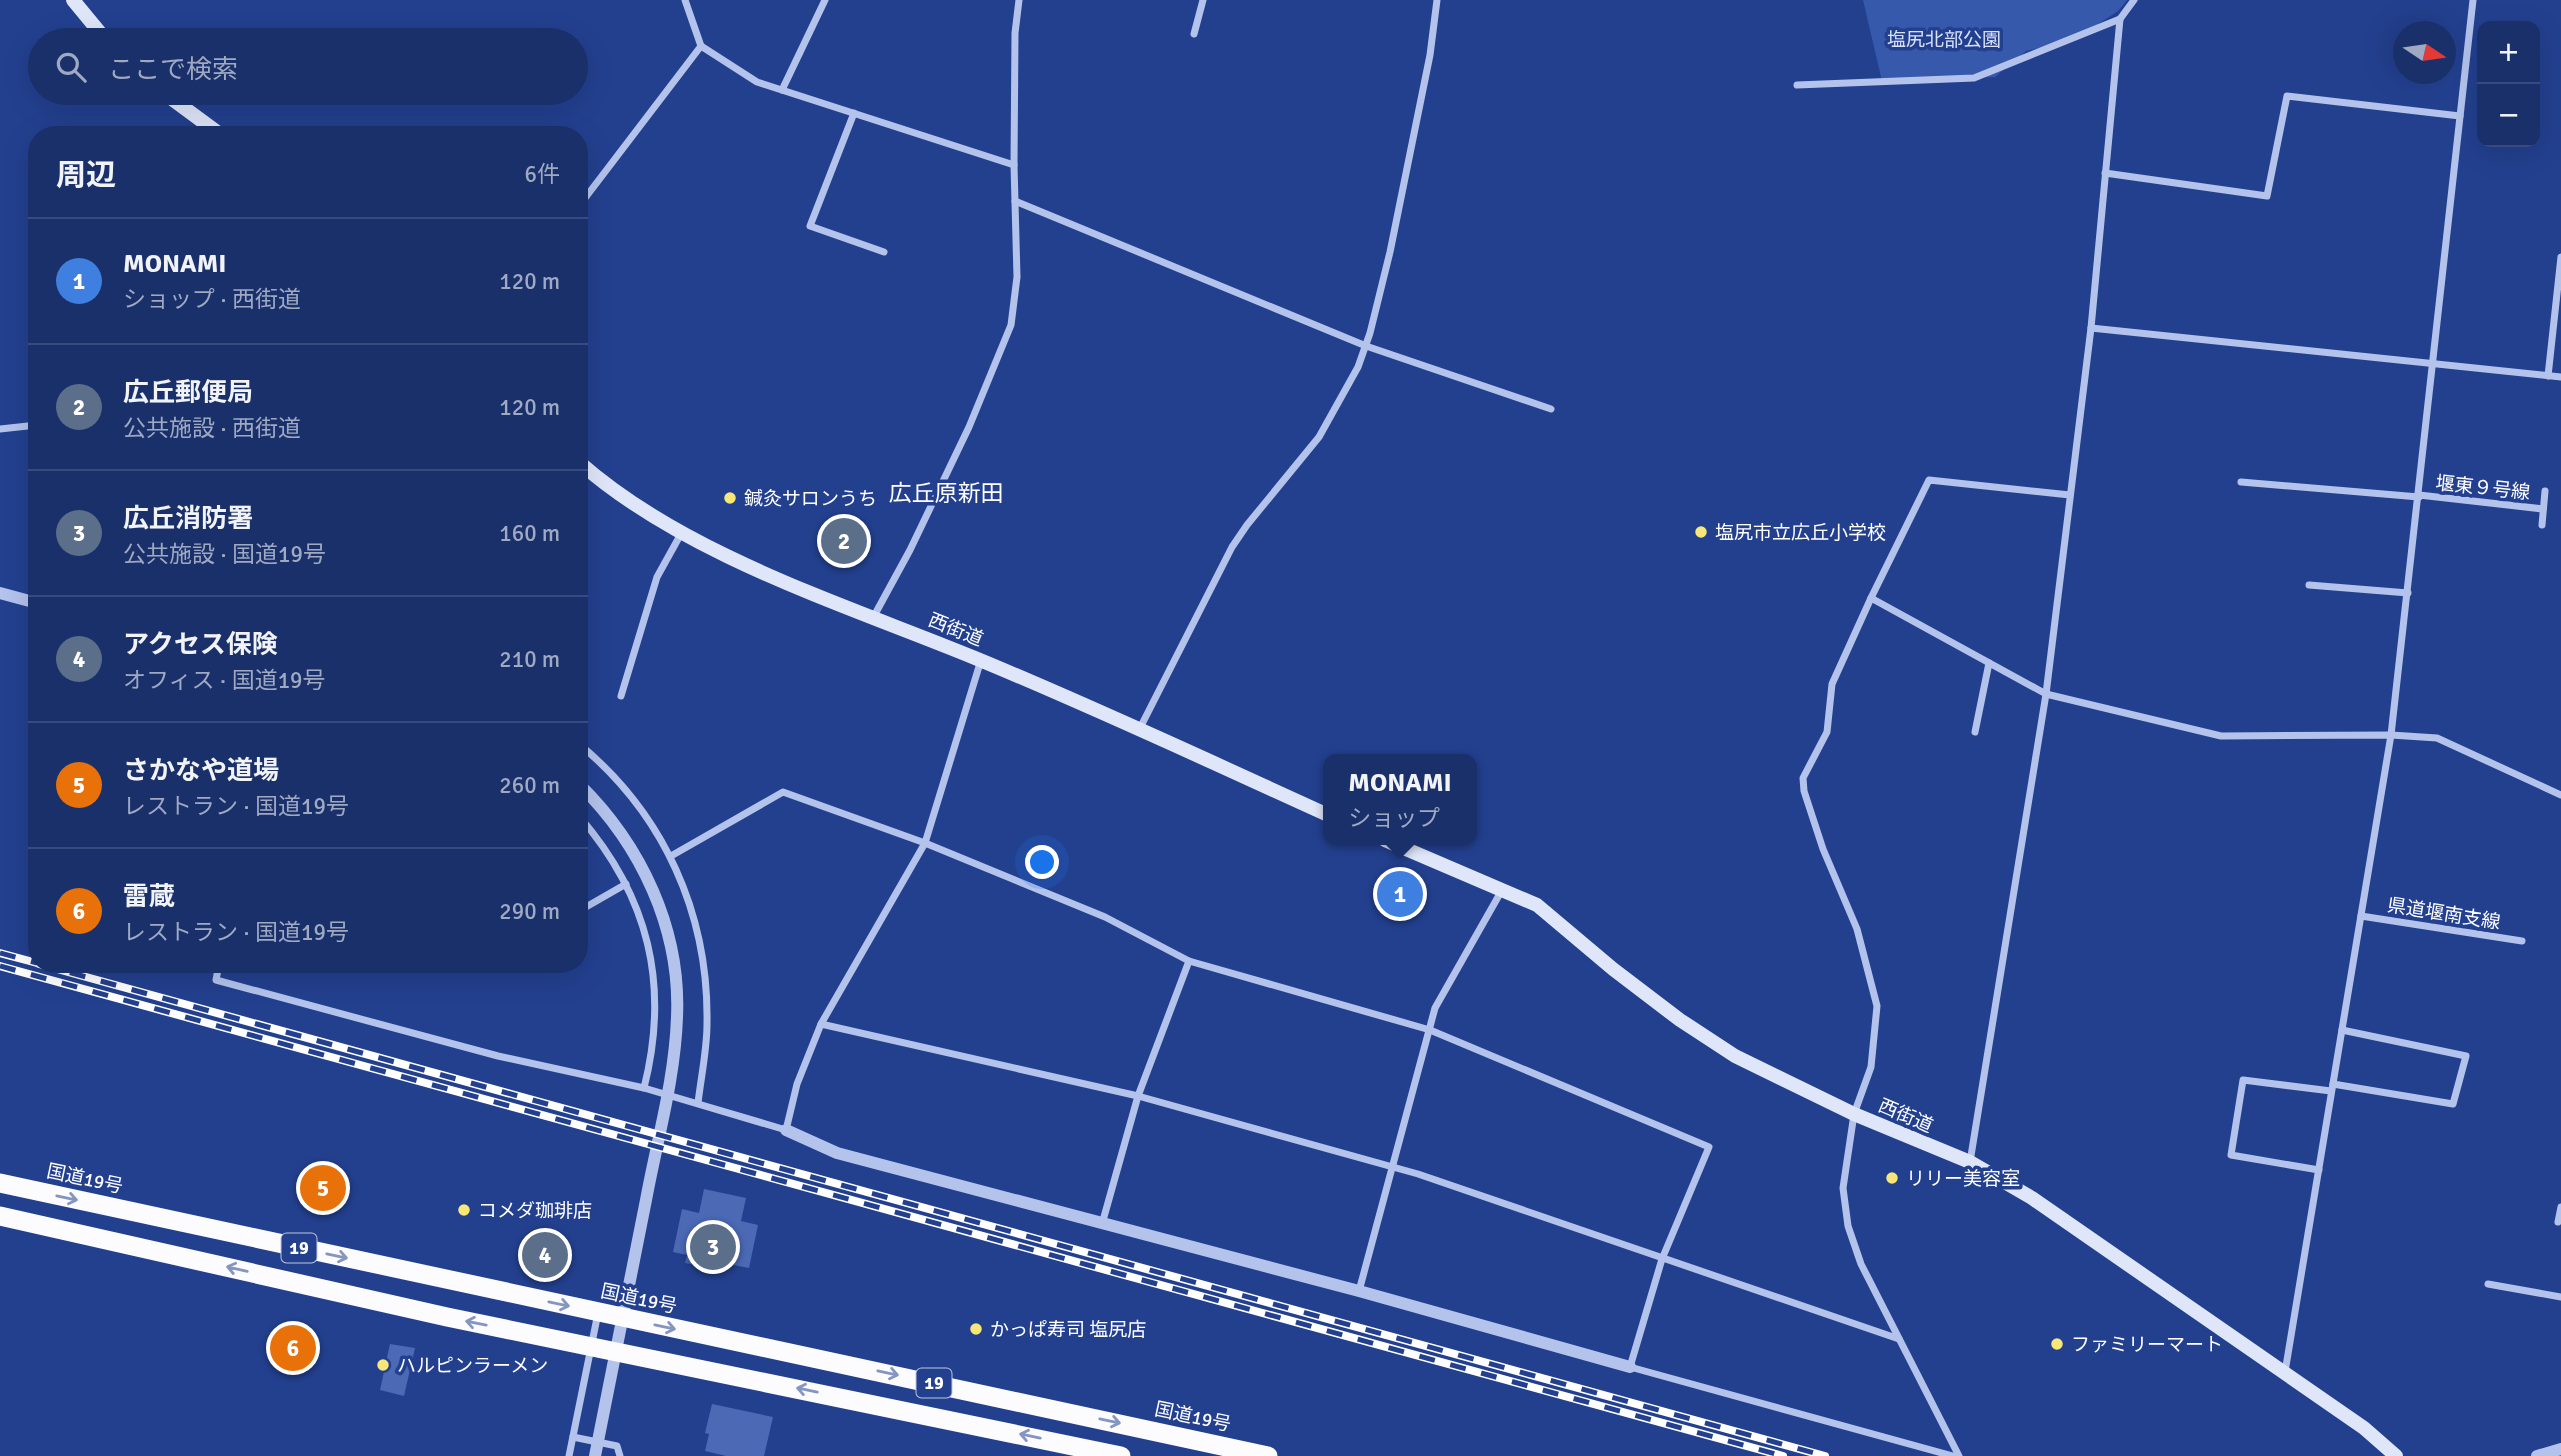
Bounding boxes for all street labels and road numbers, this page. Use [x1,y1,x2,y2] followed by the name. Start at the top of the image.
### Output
[2434,471,2531,505] street label: 堰東９号線
[925,608,987,652] street label: 西街道
[2386,893,2502,935] street label: 県道堰南支線
[1875,1094,1937,1138] street label: 西街道
[44,1159,125,1199] street label: 国道19号
[282,1233,316,1262] road number: 19
[598,1279,679,1319] street label: 国道19号
[916,1368,951,1398] road number: 19
[1152,1397,1233,1437] street label: 国道19号

